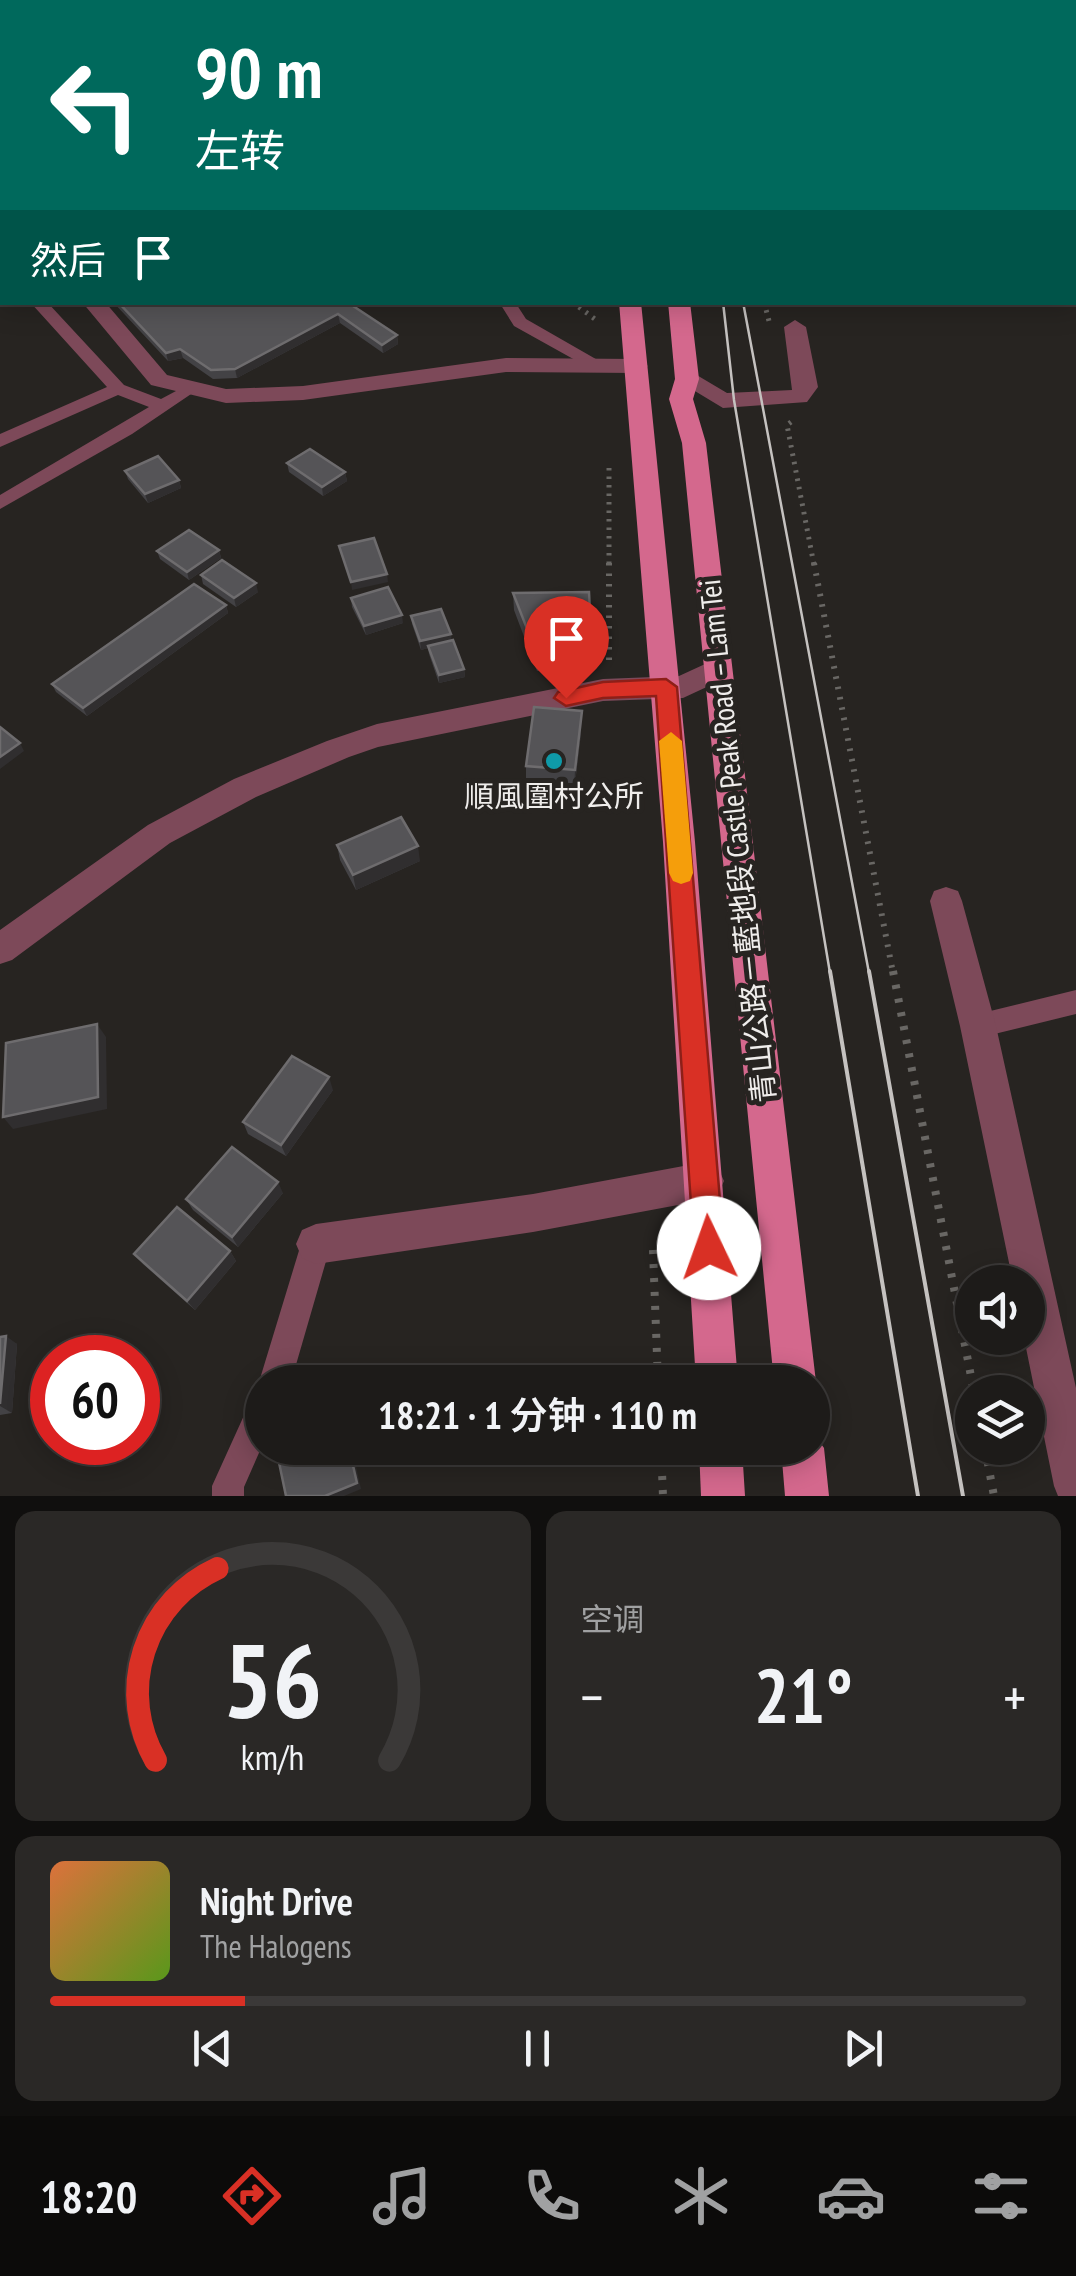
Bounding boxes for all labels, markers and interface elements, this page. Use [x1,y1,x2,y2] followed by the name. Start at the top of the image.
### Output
[195,27,323,117] text: 90 m
[30,40,160,170] icon: left
[195,121,285,179] text: 左转
[126,230,181,285] icon: arrive
[30,235,106,284] text: 然后
[689,577,783,1105] street label: 青山公路－藍地段 Castle Peak Road – Lam Tei
[524,596,609,699] pin
[539,611,594,666] icon: arrive
[543,750,565,772] marker: 順風圍村公所
[464,776,644,815] place label: 順風圍村公所
[657,1196,761,1300] position arrow
[955,1265,1045,1465] map controls
[955,1265,1045,1355] button: sound
[30,1335,160,1465] speed limit sign: 60
[955,1375,1045,1465] button: layers
[378,1390,697,1439] text: 18:21 · 1 分钟 · 110 m
[581,1598,645,1640] text: 空调
[223,1612,322,1747] text: 56
[754,1647,853,1744] text: 21°
[581,1661,603,1732] text: −
[1003,1661,1026,1732] text: +
[241,1734,304,1780] text: km/h
[200,1876,353,1925] text: Night Drive
[200,1925,352,1967] text: The Halogens
[185,2021,240,2076] icon: previous
[510,2021,565,2076] icon: pause
[836,2021,891,2076] icon: next
[217,2161,287,2231] icon: directions
[367,2161,437,2231] icon: music
[517,2161,587,2231] icon: phone
[666,2161,736,2231] icon: climate
[816,2161,886,2231] icon: car
[966,2161,1036,2231] icon: filters
[40,2167,137,2225] text: 18:20

